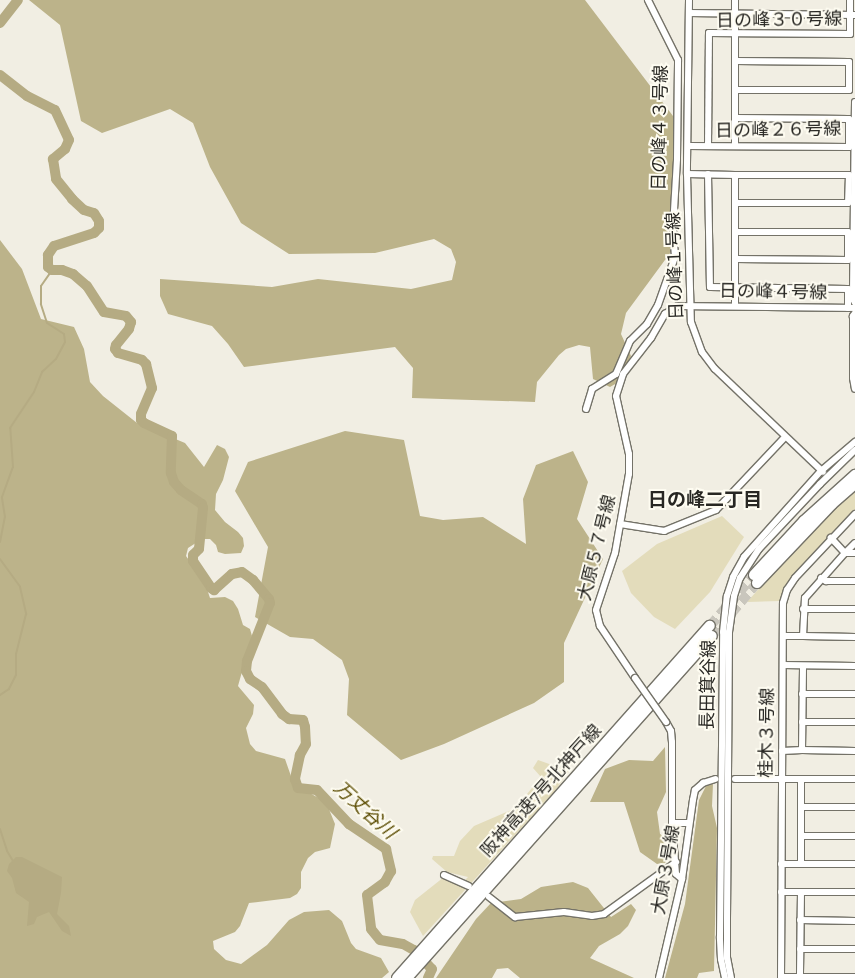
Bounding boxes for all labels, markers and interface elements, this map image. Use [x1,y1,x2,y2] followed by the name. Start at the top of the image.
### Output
[716,8,842,32] street label: 日の峰３０号線
[648,65,672,191] street label: 日の峰４３号線
[715,118,841,142] street label: 日の峰２６号線
[662,212,688,320] street label: 日の峰１号線
[719,280,827,304] street label: 日の峰４号線
[648,489,762,511] district label: 日の峰二丁目
[573,493,621,603] street label: 大原５７号線
[696,640,720,730] street label: 長田箕谷線
[755,688,779,778] street label: 桂木３号線
[476,720,606,862] street label: 阪神高速7号北神戸線
[329,776,401,844] water label: 万丈谷川
[648,824,684,916] street label: 大原３号線

